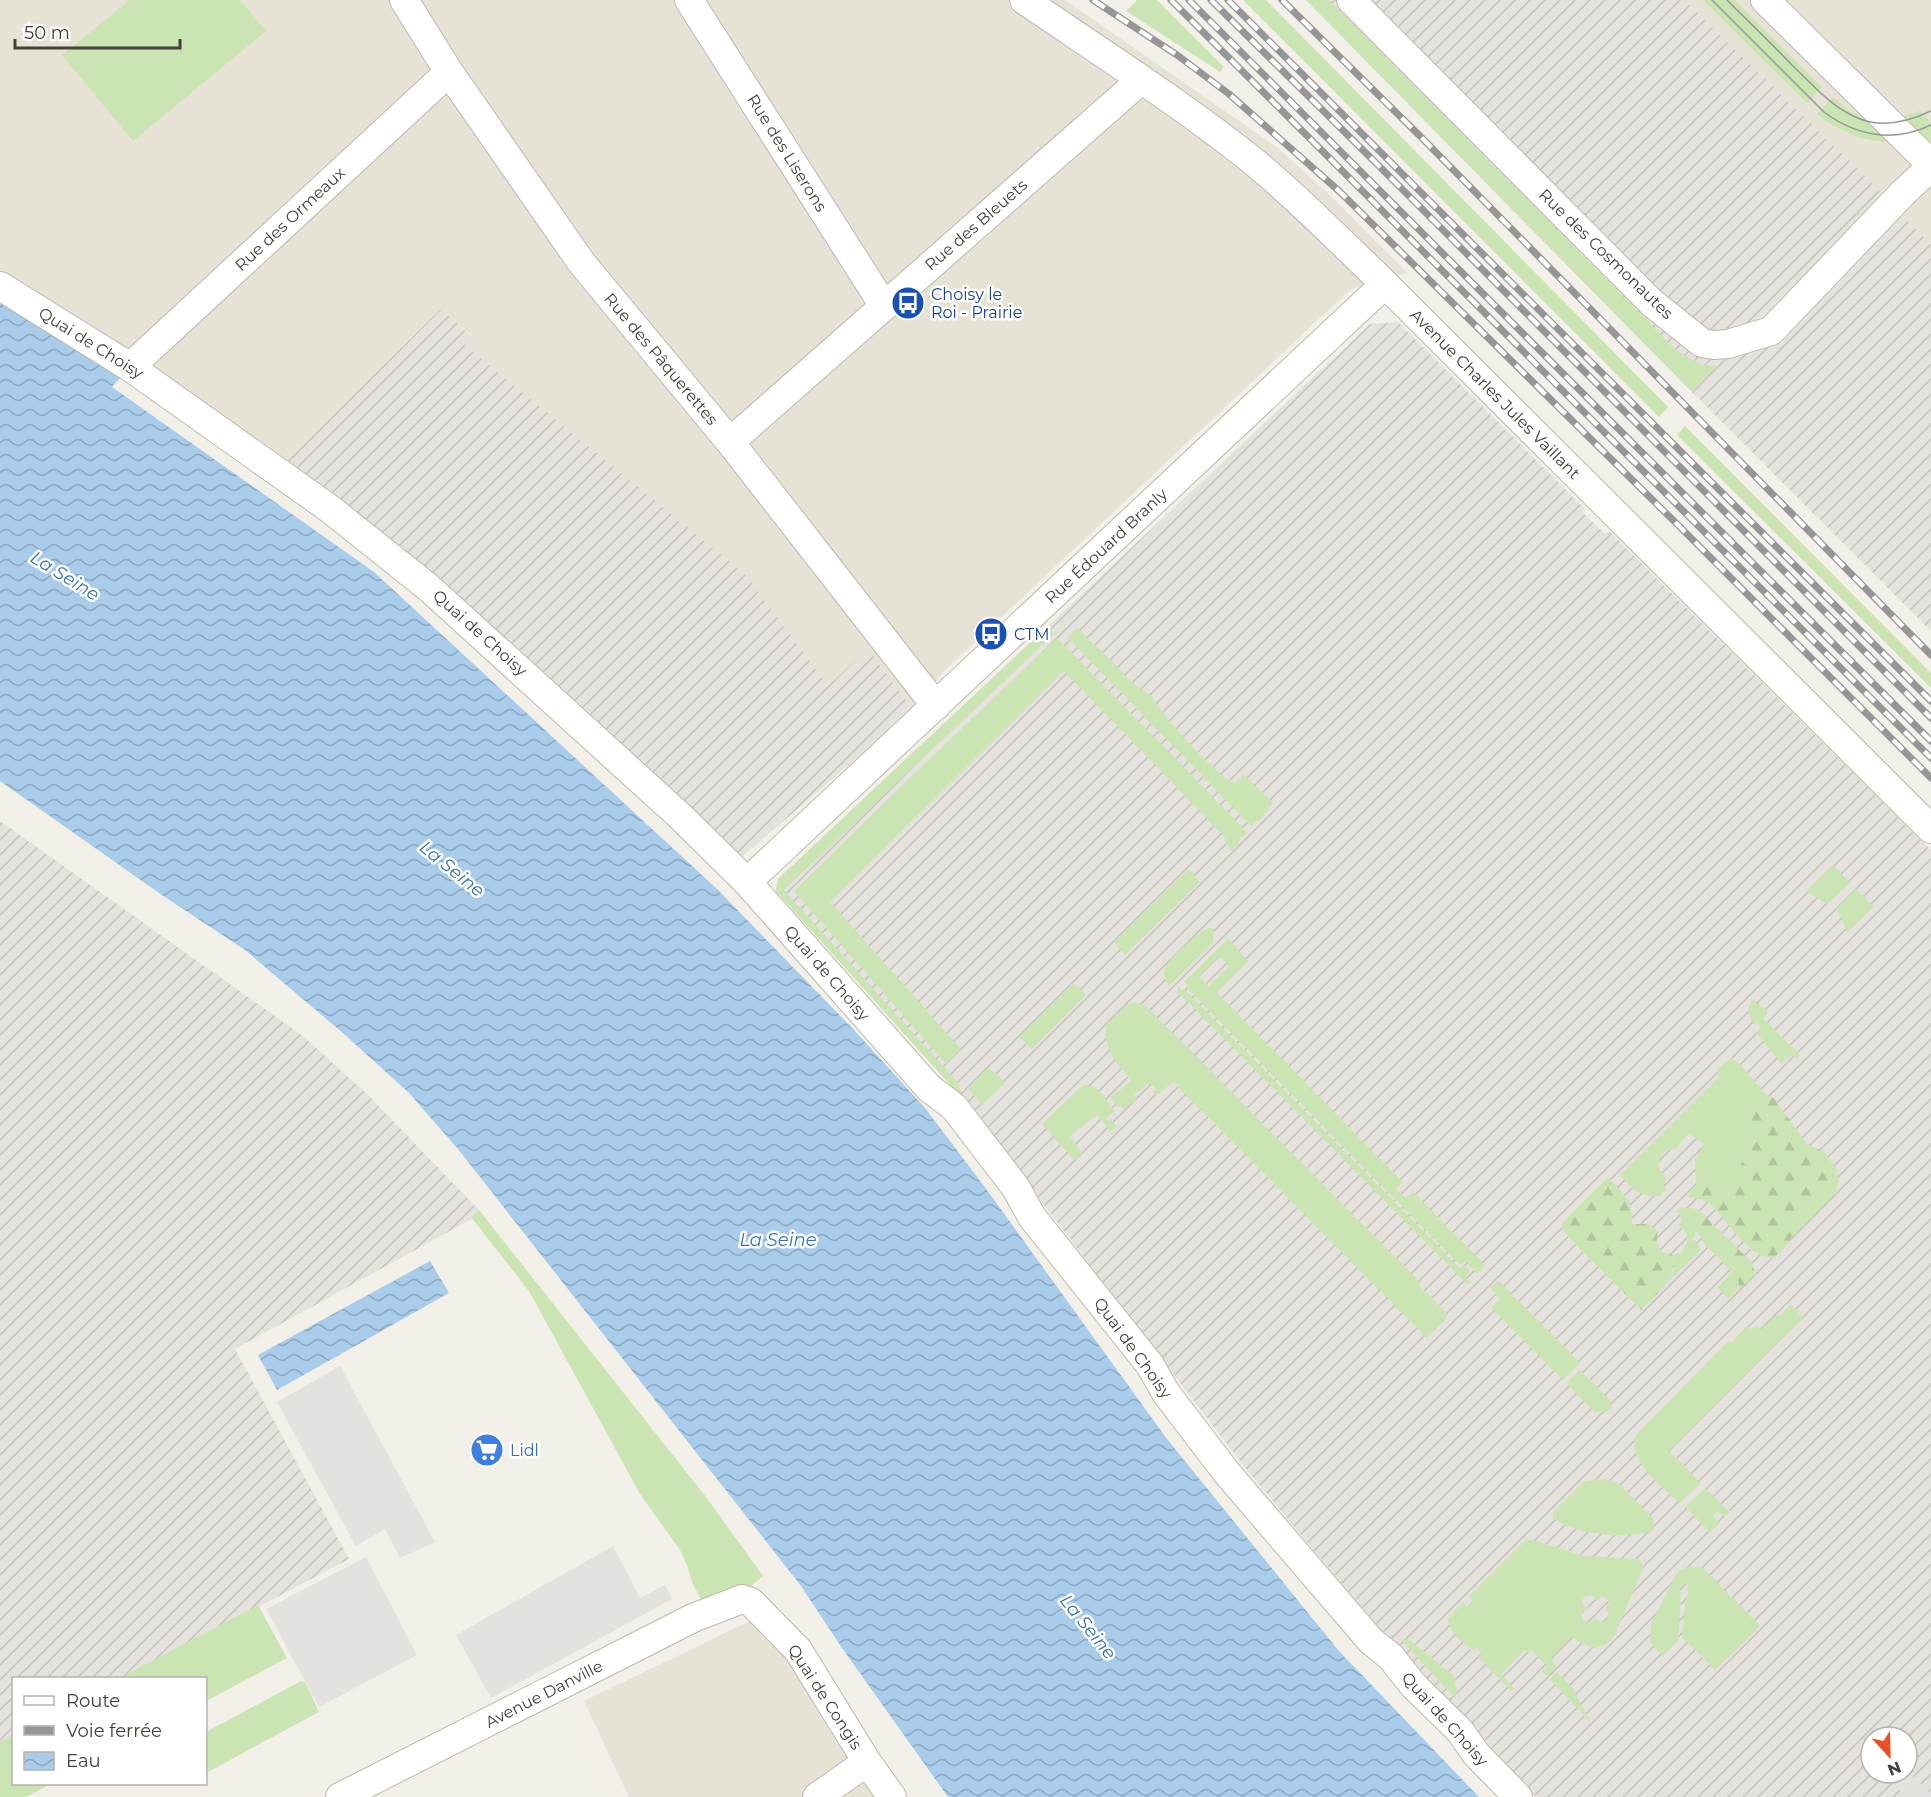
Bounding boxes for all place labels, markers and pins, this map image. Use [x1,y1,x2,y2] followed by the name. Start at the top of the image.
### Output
[890,285,926,321] bus stop icon: Choisy le Roi - Prairie
[931,285,1022,322] place label: Choisy le Roi - Prairie
[973,616,1009,652] bus stop icon: CTM
[1014,625,1050,644] place label: CTM
[469,1432,505,1468] supermarket icon: Lidl
[510,1441,539,1460] place label: Lidl

